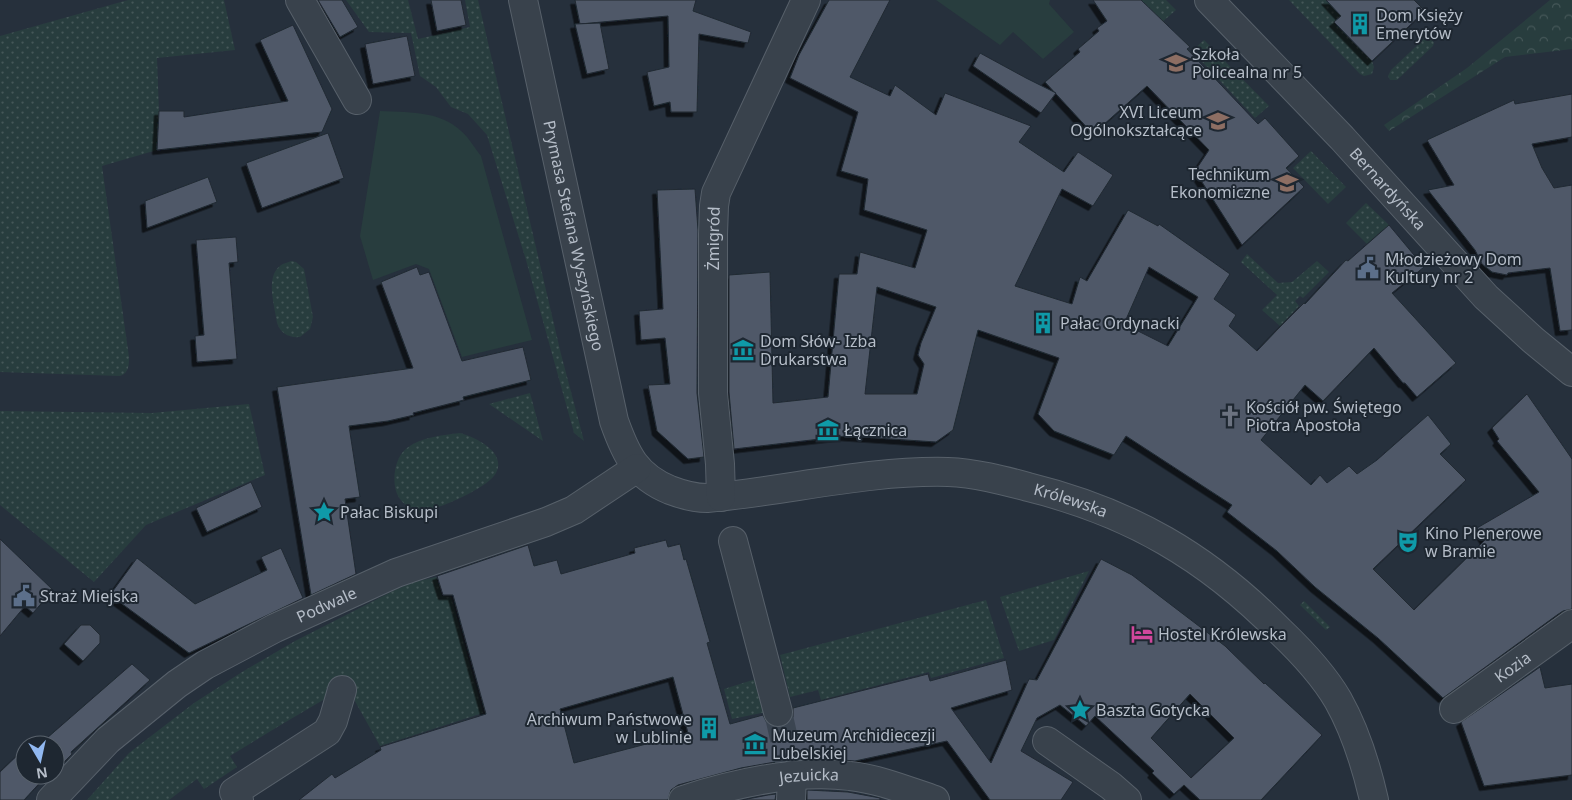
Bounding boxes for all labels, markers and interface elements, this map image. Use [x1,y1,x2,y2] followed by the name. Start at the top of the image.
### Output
[1376,4,1464,44] place label: Dom Księży Emerytów
[1347,11,1373,37] building icon: Dom Księży Emerytów
[1192,43,1302,83] place label: Szkoła Policealna nr 5
[1163,50,1189,76] school or university icon: Szkoła Policealna nr 5
[1070,101,1202,141] place label: XVI Liceum Ogólnokształcące
[1205,108,1231,134] school or university icon: XVI Liceum Ogólnokształcące
[538,118,610,353] street label: Prymasa Stefana Wyszyńskiego
[1345,143,1431,235] street label: Bernardyńska
[1170,163,1270,203] place label: Technikum Ekonomiczne
[1274,170,1300,196] school or university icon: Technikum Ekonomiczne
[702,206,725,270] street label: Żmigród
[1385,248,1522,288] place label: Młodzieżowy Dom Kultury nr 2
[1355,255,1381,281] public building icon: Młodzieżowy Dom Kultury nr 2
[1030,310,1056,336] building icon: Pałac Ordynacki
[1060,312,1180,334] place label: Pałac Ordynacki
[760,330,876,370] place label: Dom Słów- Izba Drukarstwa
[730,337,756,363] museum icon: Dom Słów- Izba Drukarstwa
[1246,396,1402,436] place label: Kościół pw. Świętego Piotra Apostoła
[1217,403,1243,429] church icon: Kościół pw. Świętego Piotra Apostoła
[815,417,841,443] museum icon: Łącznica
[844,419,907,441] place label: Łącznica
[1032,478,1111,523] street label: Królewska
[311,499,337,525] place icon: Pałac Biskupi
[340,501,438,523] place label: Pałac Biskupi
[1425,522,1542,562] place label: Kino Plenerowe w Bramie
[1395,529,1421,555] theatre icon: Kino Plenerowe w Bramie
[293,581,360,628] street label: Podwale
[11,583,37,609] public building icon: Straż Miejska
[40,585,138,607] place label: Straż Miejska
[1129,621,1155,647] hotel icon: Hostel Królewska
[1158,623,1287,645] place label: Hostel Królewska
[1490,646,1535,688] street label: Kozia
[1067,697,1093,723] place icon: Baszta Gotycka
[1096,699,1210,721] place label: Baszta Gotycka
[527,708,692,748] place label: Archiwum Państwowe w Lublinie
[696,715,722,741] building icon: Archiwum Państwowe w Lublinie
[772,724,935,764] place label: Muzeum Archidiecezji Lubelskiej
[742,731,768,757] museum icon: Muzeum Archidiecezji Lubelskiej
[15,735,65,785] north arrow
[35,763,49,784] text: N
[776,763,840,788] street label: Jezuicka

